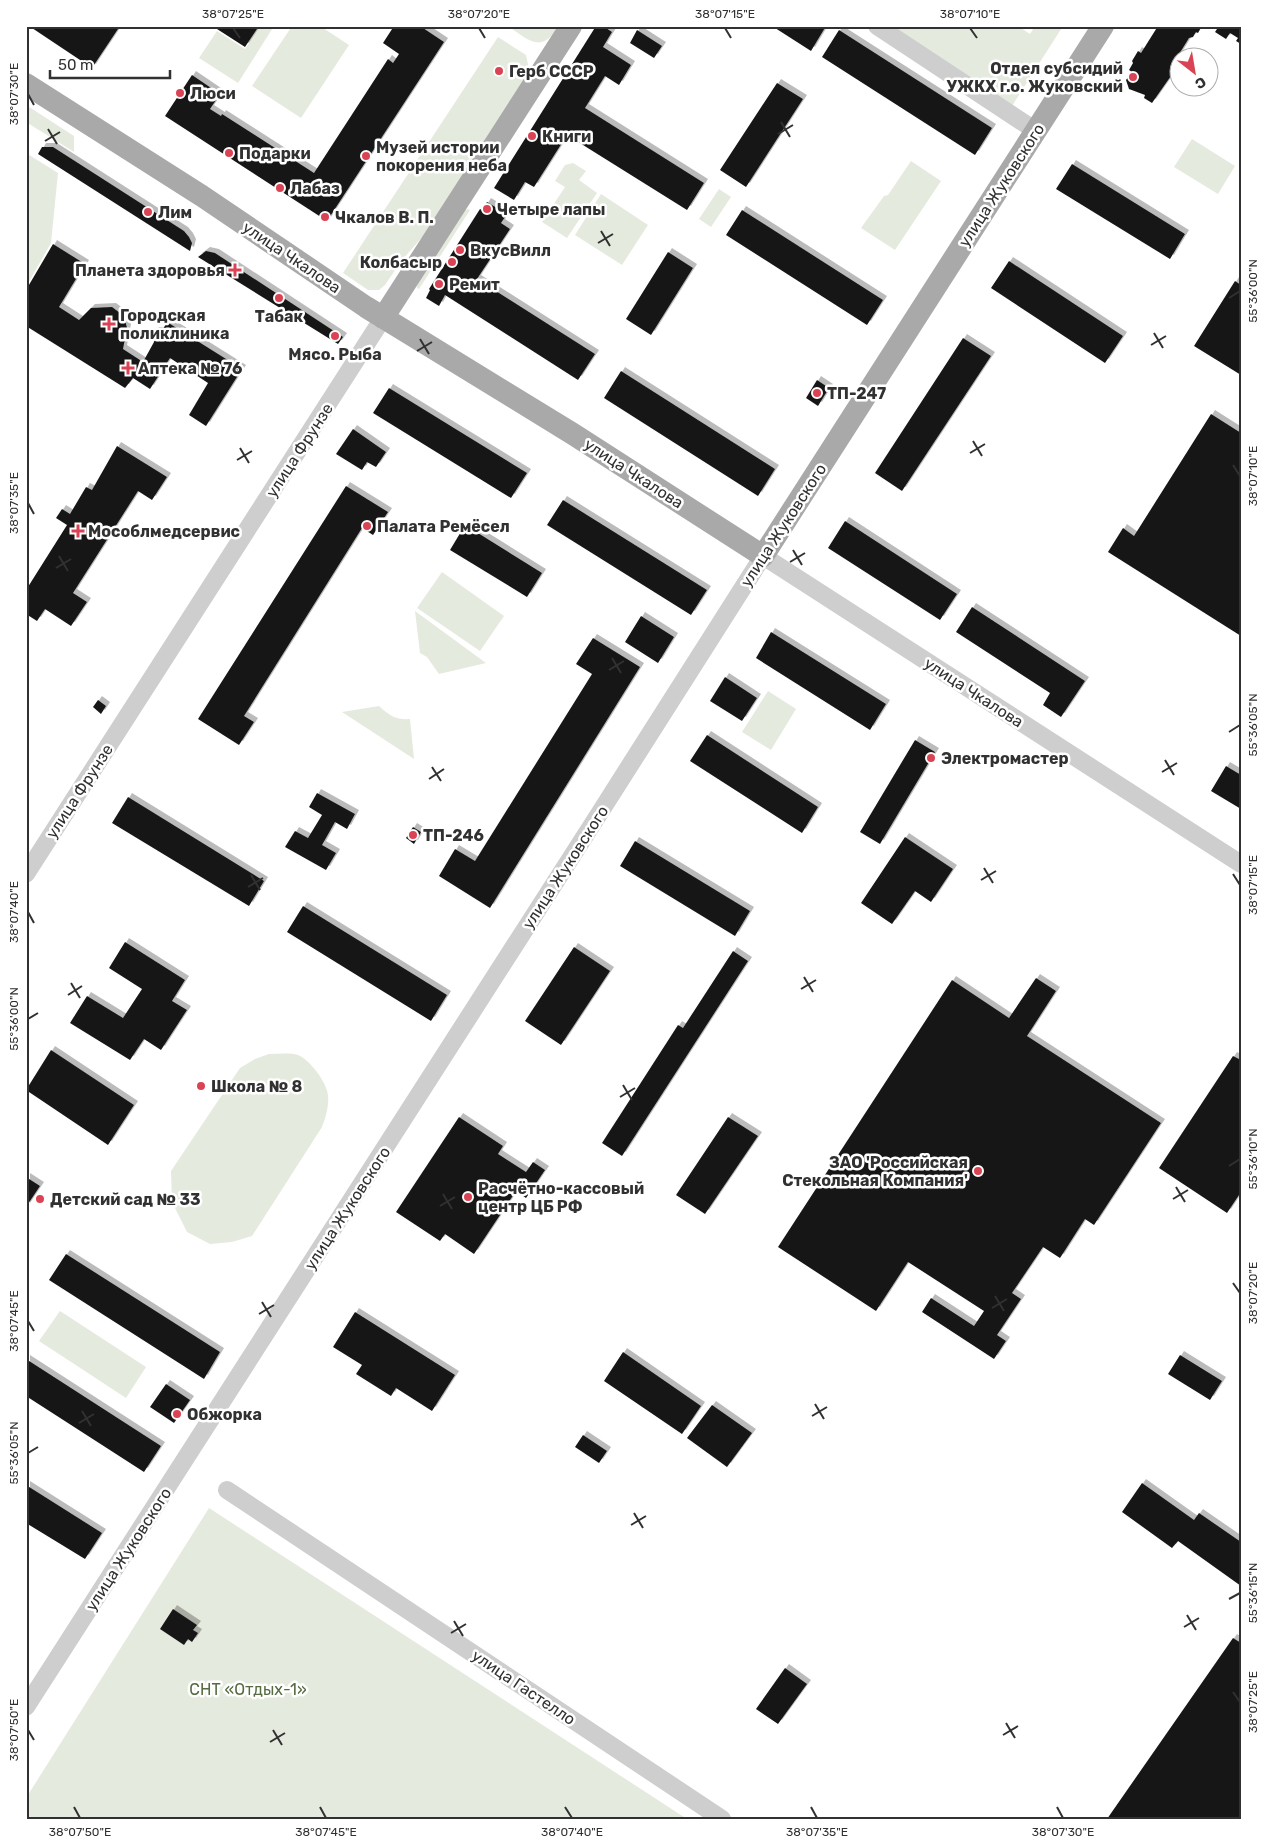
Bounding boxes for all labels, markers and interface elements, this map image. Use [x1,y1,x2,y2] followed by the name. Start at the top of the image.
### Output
[202,7,264,21] text: 38°07'25"E
[448,7,510,21] text: 38°07'20"E
[695,7,755,21] text: 38°07'15"E
[940,7,1000,21] text: 38°07'10"E
[50,48,170,80] scale bar
[1170,48,1220,98] north arrow
[58,56,93,74] text: 50 m
[947,59,1123,96] place label: Отдел субсидий УЖКХ г.о. Жуковский
[509,62,594,81] place label: Герб СССР
[7,63,21,125] text: 38°07'30"E
[493,65,505,77] marker: Герб СССР
[1127,71,1139,83] marker: Отдел субсидий УЖКХ г.о. Жуковский
[1192,73,1209,93] text: С
[190,84,236,103] place label: Люси
[174,87,186,99] marker: Люси
[955,120,1048,250] street label: улица Жуковского
[542,127,591,146] place label: Книги
[526,130,538,142] marker: Книги
[376,138,507,175] place label: Музей истории покорения неба
[239,144,311,163] place label: Подарки
[223,147,235,159] marker: Подарки
[360,150,372,162] marker: Музей истории покорения неба
[290,179,340,198] place label: Лабаз
[274,182,286,194] marker: Лабаз
[497,200,605,219] place label: Четыре лапы
[158,203,192,222] place label: Лим
[481,203,493,215] marker: Четыре лапы
[142,206,154,218] marker: Лим
[335,208,434,227] place label: Чкалов В. П.
[319,211,331,223] marker: Чкалов В. П.
[239,218,344,297] street label: улица Чкалова
[470,241,551,260] place label: ВкусВилл
[454,244,466,256] marker: ВкусВилл
[360,253,442,272] place label: Колбасыр
[446,256,458,268] marker: Колбасыр
[1246,259,1260,323] text: 55°36'00"N
[75,261,225,280] place label: Планета здоровья
[229,264,241,276] marker: Планета здоровья
[449,275,500,294] place label: Ремит
[433,278,445,290] marker: Ремит
[273,292,285,304] marker: Табак
[120,306,229,343] place label: Городская поликлиника
[255,307,304,326] place label: Табак
[102,317,116,331] marker: Городская поликлиника
[329,330,341,342] marker: Мясо. Рыба
[288,345,382,364] place label: Мясо. Рыба
[138,359,242,378] place label: Аптека № 76
[122,362,134,374] marker: Аптека № 76
[827,384,886,403] place label: ТП-247
[811,387,823,399] marker: ТП-247
[262,400,337,501] street label: улица Фрунзе
[581,434,687,512] street label: улица Чкалова
[1246,446,1260,506] text: 38°07'10"E
[737,460,830,590] street label: улица Жуковского
[7,472,21,534] text: 38°07'35"E
[377,517,510,536] place label: Палата Ремёсел
[361,520,373,532] marker: Палата Ремёсел
[88,522,240,541] place label: Мособлмедсервис
[72,525,84,537] marker: Мособлмедсервис
[921,653,1027,731] street label: улица Чкалова
[1246,693,1260,757] text: 55°36'05"N
[42,741,117,842] street label: улица Фрунзе
[941,749,1069,768] place label: Электромастер
[925,752,937,764] marker: Электромастер
[519,802,612,932] street label: улица Жуковского
[423,826,484,845] place label: ТП-246
[407,829,419,841] marker: ТП-246
[1246,855,1260,915] text: 38°07'15"E
[7,881,21,943] text: 38°07'40"E
[7,987,21,1051] text: 55°36'00"N
[211,1077,303,1096] place label: Школа № 8
[195,1080,207,1092] marker: Школа № 8
[1246,1128,1260,1190] text: 55°36'10"N
[301,1143,394,1273] street label: улица Жуковского
[782,1153,968,1190] place label: ЗАО 'Российская Стекольная Компания'
[972,1165,984,1177] marker: ЗАО 'Российская Стекольная Компания'
[478,1179,644,1216] place label: Расчётно-кассовый центр ЦБ РФ
[50,1190,201,1209] place label: Детский сад № 33
[462,1191,474,1203] marker: Расчётно-кассовый центр ЦБ РФ
[34,1193,46,1205] marker: Детский сад № 33
[1246,1262,1260,1324] text: 38°07'20"E
[7,1290,21,1352] text: 38°07'45"E
[187,1405,262,1424] place label: Обжорка
[171,1408,183,1420] marker: Обжорка
[7,1421,21,1485] text: 55°36'05"N
[82,1484,175,1614] street label: улица Жуковского
[1246,1563,1260,1623] text: 55°36'15"N
[468,1646,579,1729] street label: улица Гастелло
[1246,1671,1260,1733] text: 38°07'25"E
[189,1680,307,1699] park label: СНТ «Отдых-1»
[7,1699,21,1761] text: 38°07'50"E
[49,1825,111,1839] text: 38°07'50"E
[295,1825,357,1839] text: 38°07'45"E
[541,1825,603,1839] text: 38°07'40"E
[786,1825,848,1839] text: 38°07'35"E
[1032,1825,1094,1839] text: 38°07'30"E

